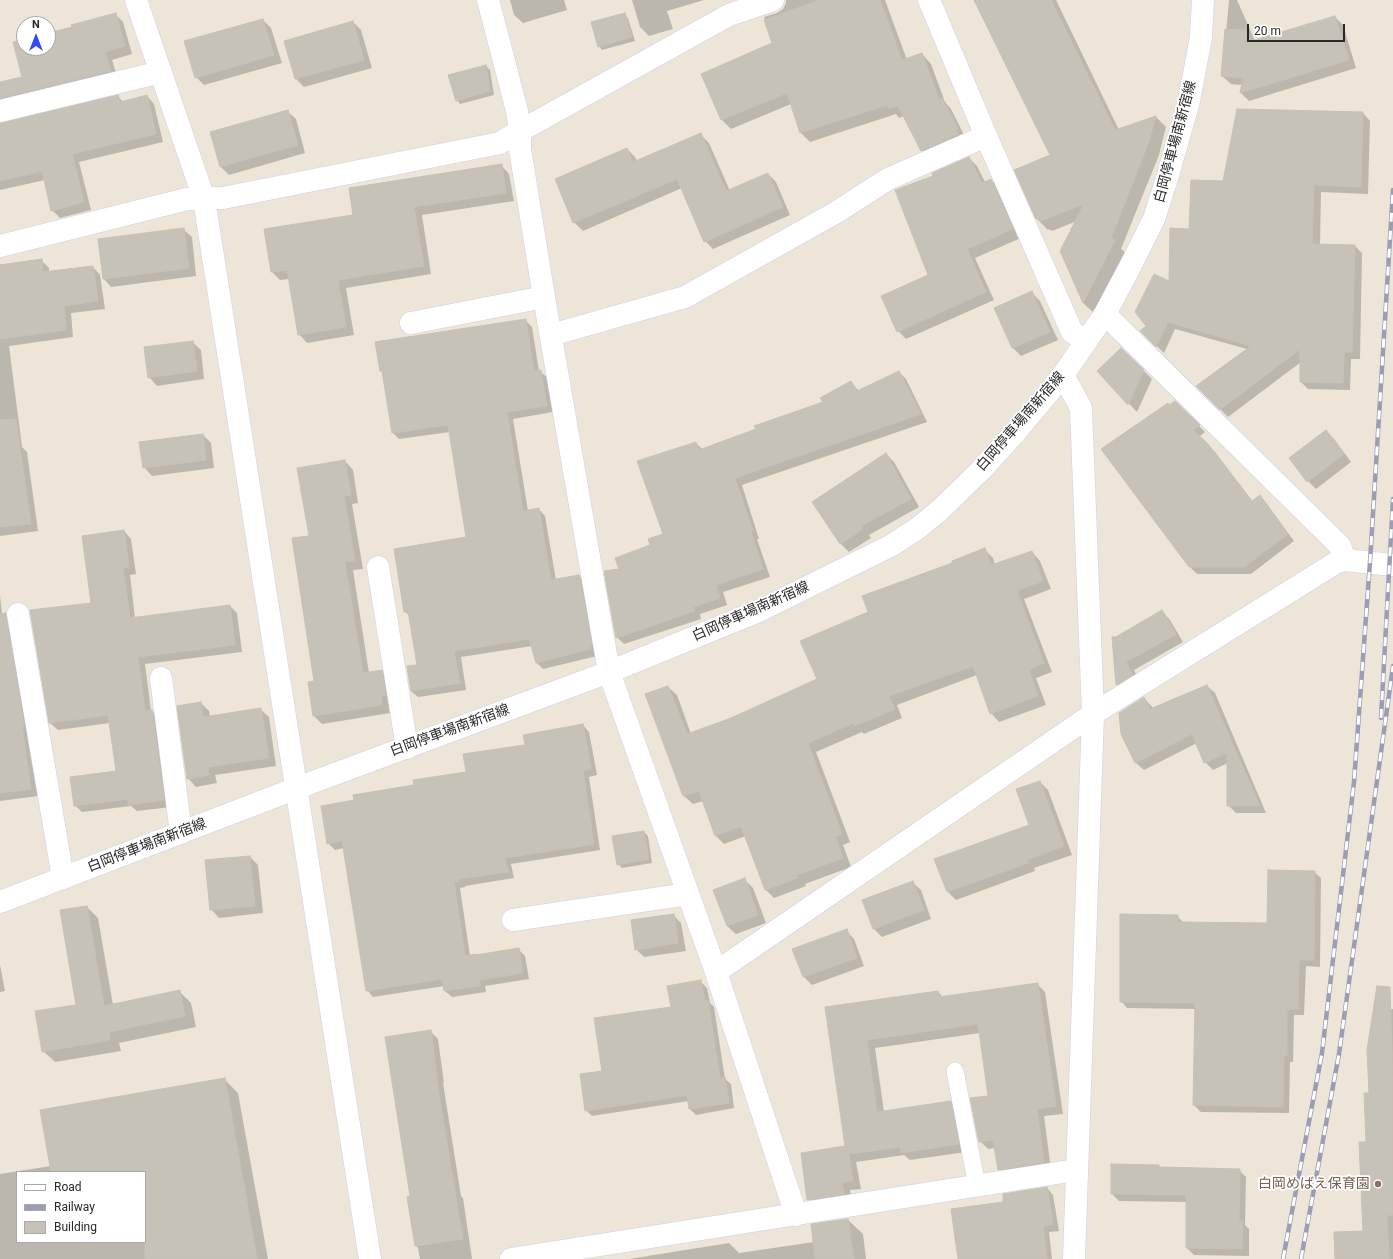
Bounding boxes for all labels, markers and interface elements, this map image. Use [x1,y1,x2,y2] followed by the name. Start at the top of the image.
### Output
[16,16,56,56] north arrow
[1249,16,1347,42] scale bar
[32,18,40,31] text: N
[1254,24,1281,38] text: 20 m
[1152,79,1200,205] street label: 白岡停車場南新宿線
[973,369,1069,475] street label: 白岡停車場南新宿線
[690,579,812,645] street label: 白岡停車場南新宿線
[388,702,512,760] street label: 白岡停車場南新宿線
[85,816,209,876] street label: 白岡停車場南新宿線
[16,1171,146,1243] legend
[1258,1176,1370,1192] place label: 白岡めばえ保育園
[1373,1179,1383,1189] marker: 白岡めばえ保育園
[54,1180,82,1194] text: Road
[54,1200,95,1214] text: Railway
[54,1220,97,1234] text: Building

